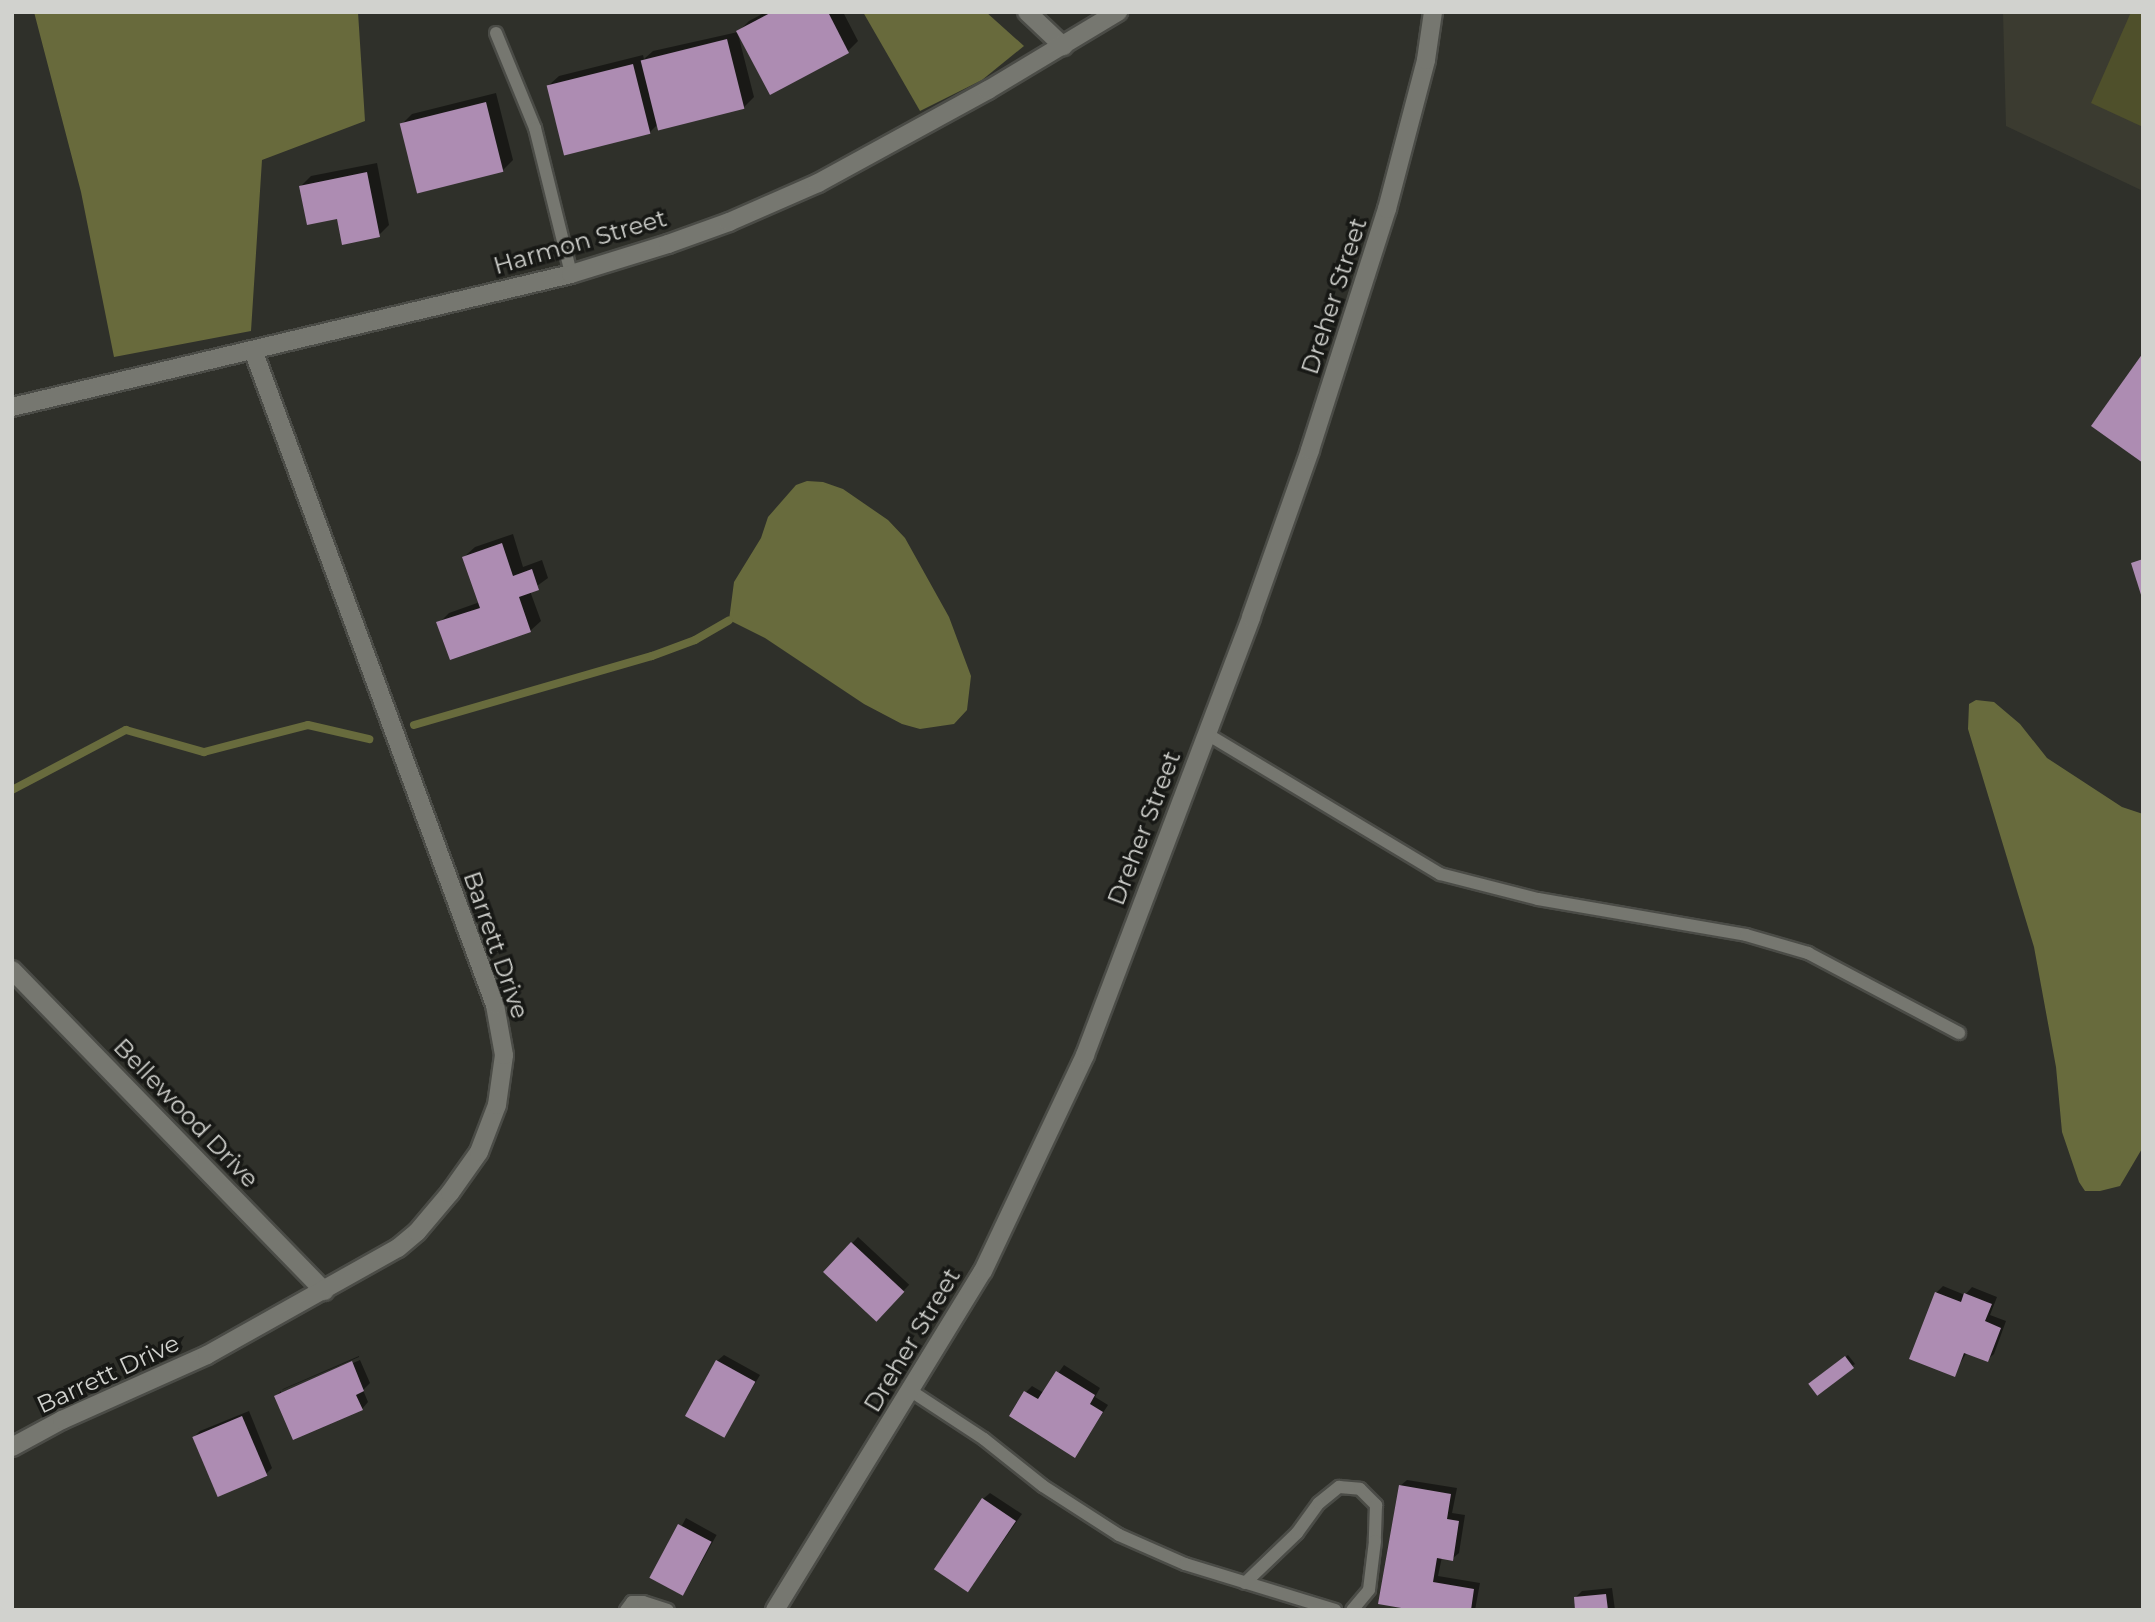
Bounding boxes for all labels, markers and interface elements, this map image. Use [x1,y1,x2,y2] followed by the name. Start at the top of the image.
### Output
[490,204,670,280] street label: Harmon Street
[1295,214,1373,378] street label: Dreher Street
[1101,747,1187,909] street label: Dreher Street
[457,868,535,1022] street label: Barrett Drive
[108,1032,264,1194] street label: Bellewood Drive
[858,1263,966,1417] street label: Dreher Street
[32,1328,184,1420] street label: Barrett Drive

